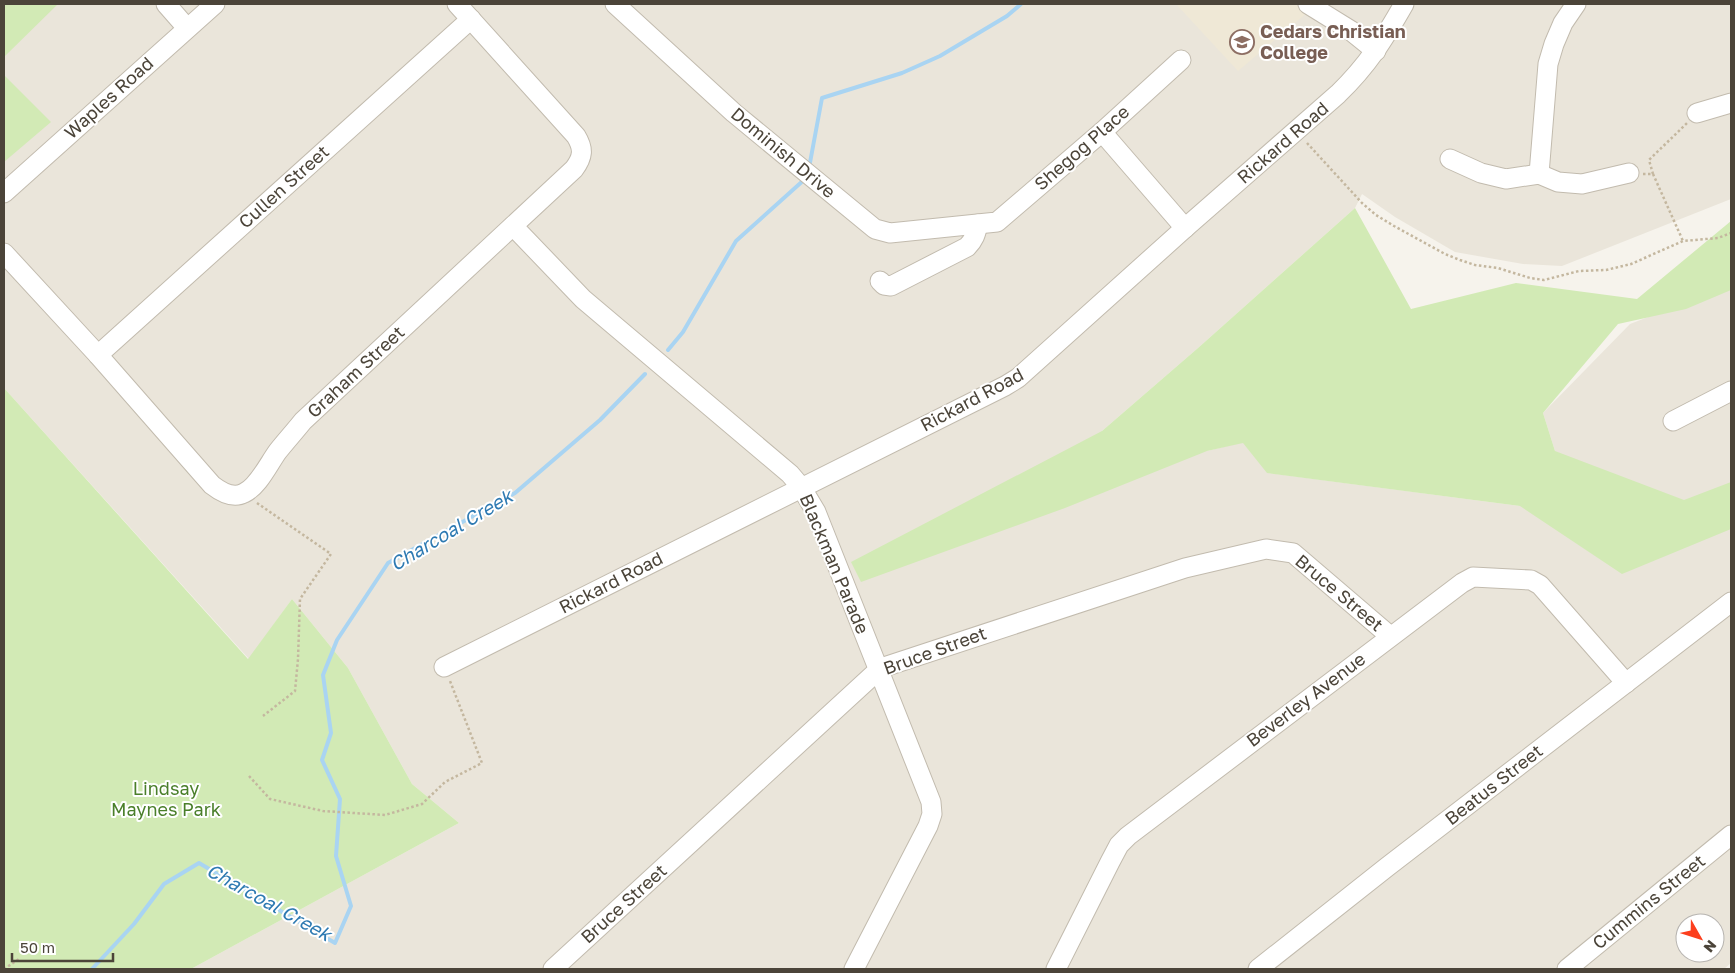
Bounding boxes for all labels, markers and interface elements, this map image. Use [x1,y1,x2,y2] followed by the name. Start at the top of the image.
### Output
[1260,20,1406,63] place label: Cedars Christian College
[1229,29,1255,55] school or university icon: Cedars Christian College
[59,52,157,143] street label: Waples Road
[1232,97,1332,188] street label: Rickard Road
[1029,100,1133,194] street label: Shegog Place
[727,102,840,202] street label: Dominish Drive
[234,140,333,232] street label: Cullen Street
[302,321,408,422] street label: Graham Street
[916,363,1027,435] street label: Rickard Road
[385,483,518,575] water label: Charcoal Creek
[795,490,874,637] street label: Blackman Parade
[555,547,666,618] street label: Rickard Road
[1291,549,1388,635] street label: Bruce Street
[880,621,989,679] street label: Bruce Street
[1242,647,1369,751] street label: Beverley Avenue
[1440,739,1547,829] street label: Beatus Street
[111,777,221,820] park label: Lindsay Maynes Park
[1588,849,1709,953] street label: Cummins Street
[203,858,337,946] water label: Charcoal Creek
[576,859,671,948] street label: Bruce Street
[1675,913,1725,963] north arrow
[12,930,114,962] scale bar
[1701,937,1720,956] text: N
[20,938,55,956] text: 50 m

